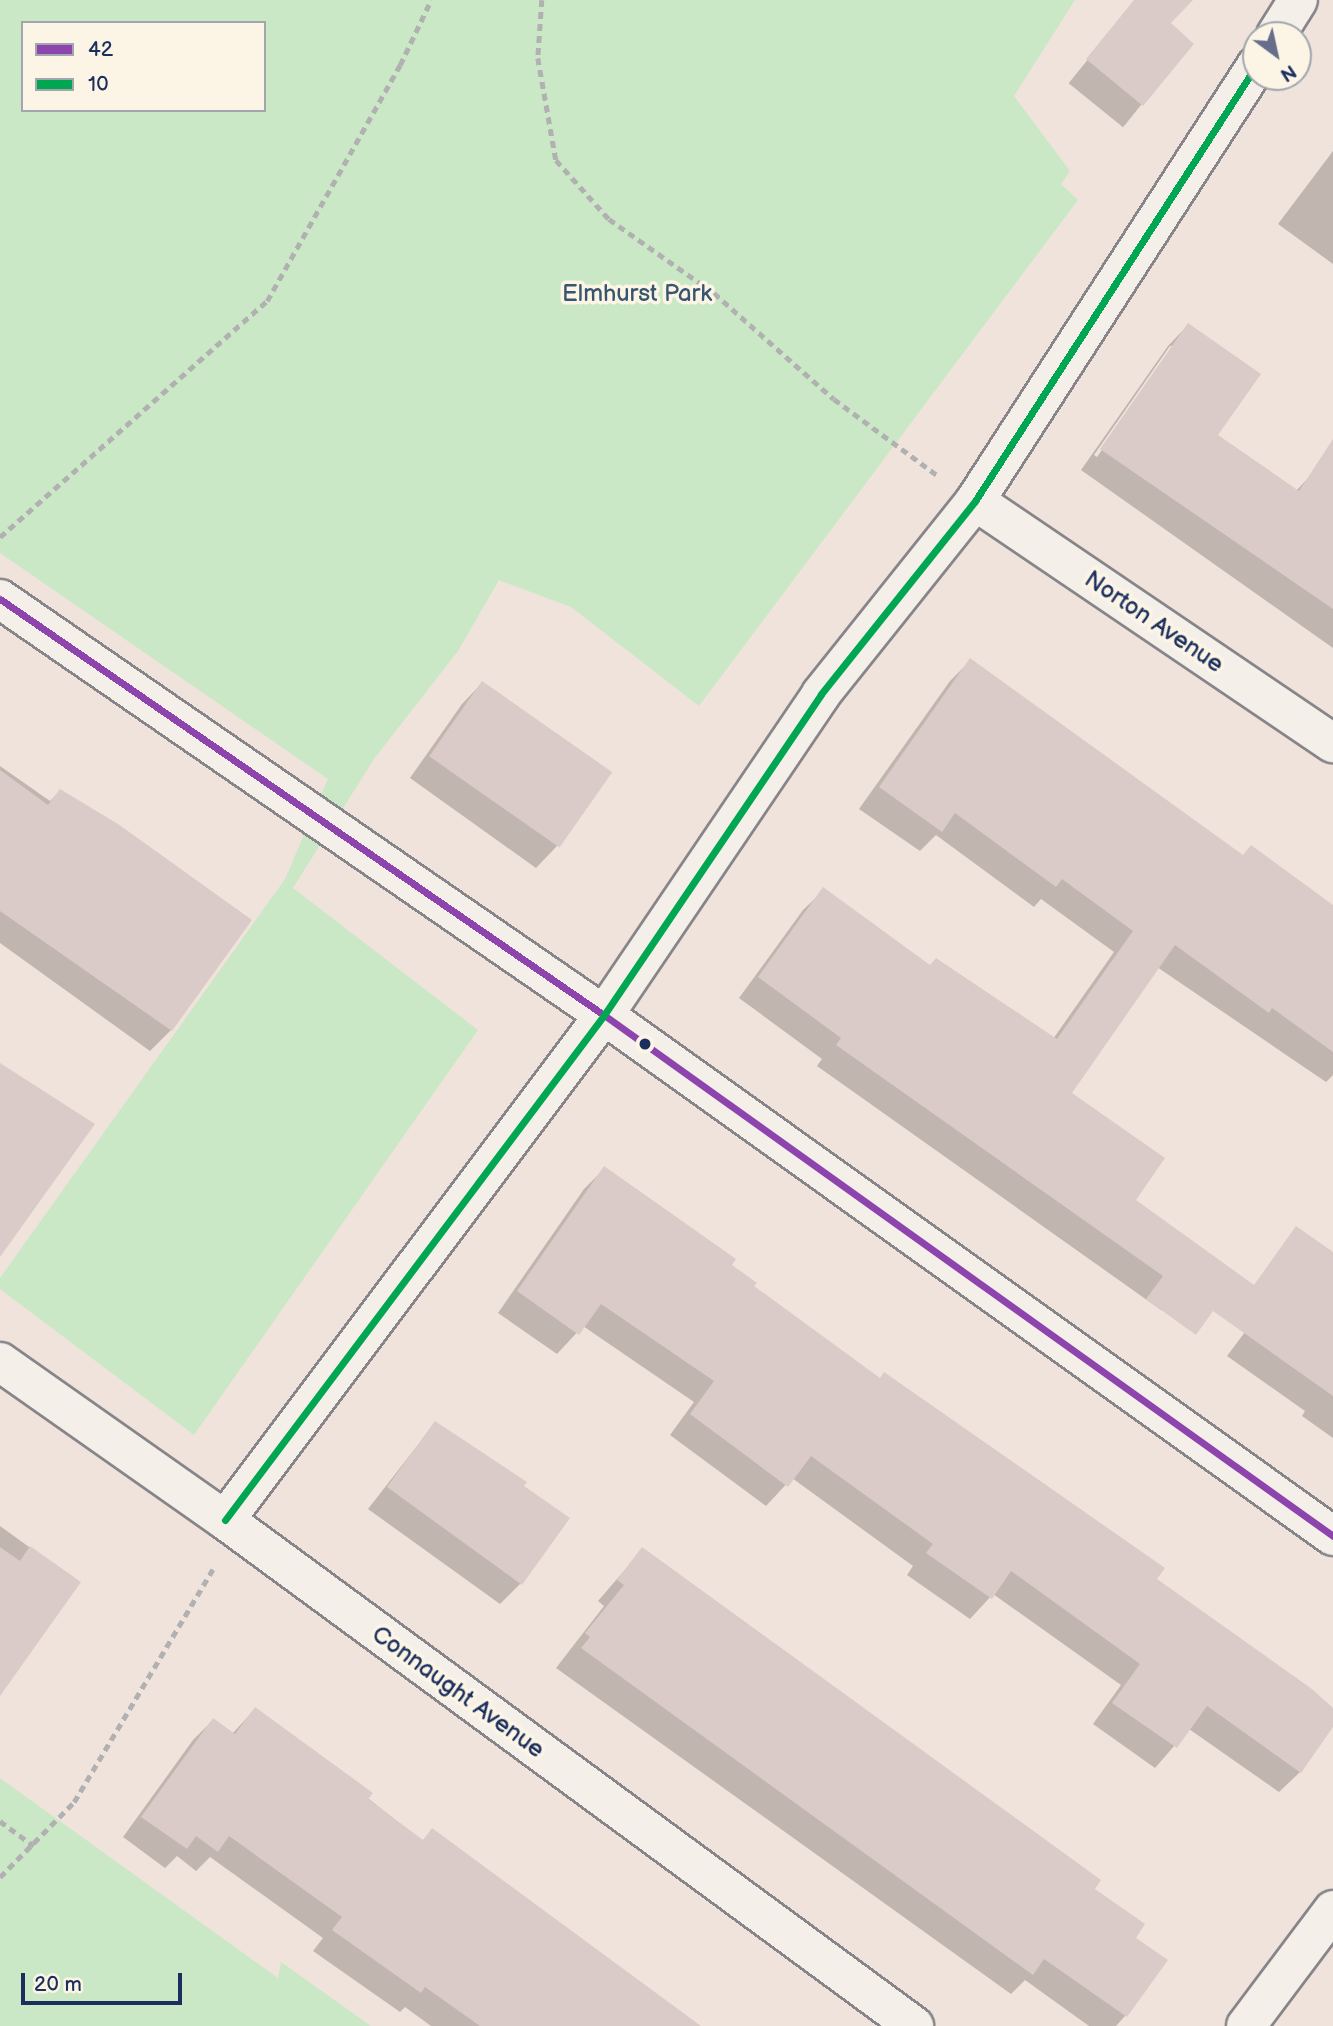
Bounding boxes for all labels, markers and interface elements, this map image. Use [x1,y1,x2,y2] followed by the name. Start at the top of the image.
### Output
[21,21,266,112] legend
[1242,21,1312,91] north arrow
[88,37,113,62] text: 42
[1275,59,1300,86] text: N
[88,72,108,97] text: 10
[562,280,712,308] park label: Elmhurst Park
[1079,565,1229,679] street label: Norton Avenue
[638,1037,652,1051] unlabelled marker
[366,1620,550,1764] street label: Connaught Avenue
[24,1960,186,2004] scale bar
[34,1972,82,1997] text: 20 m

